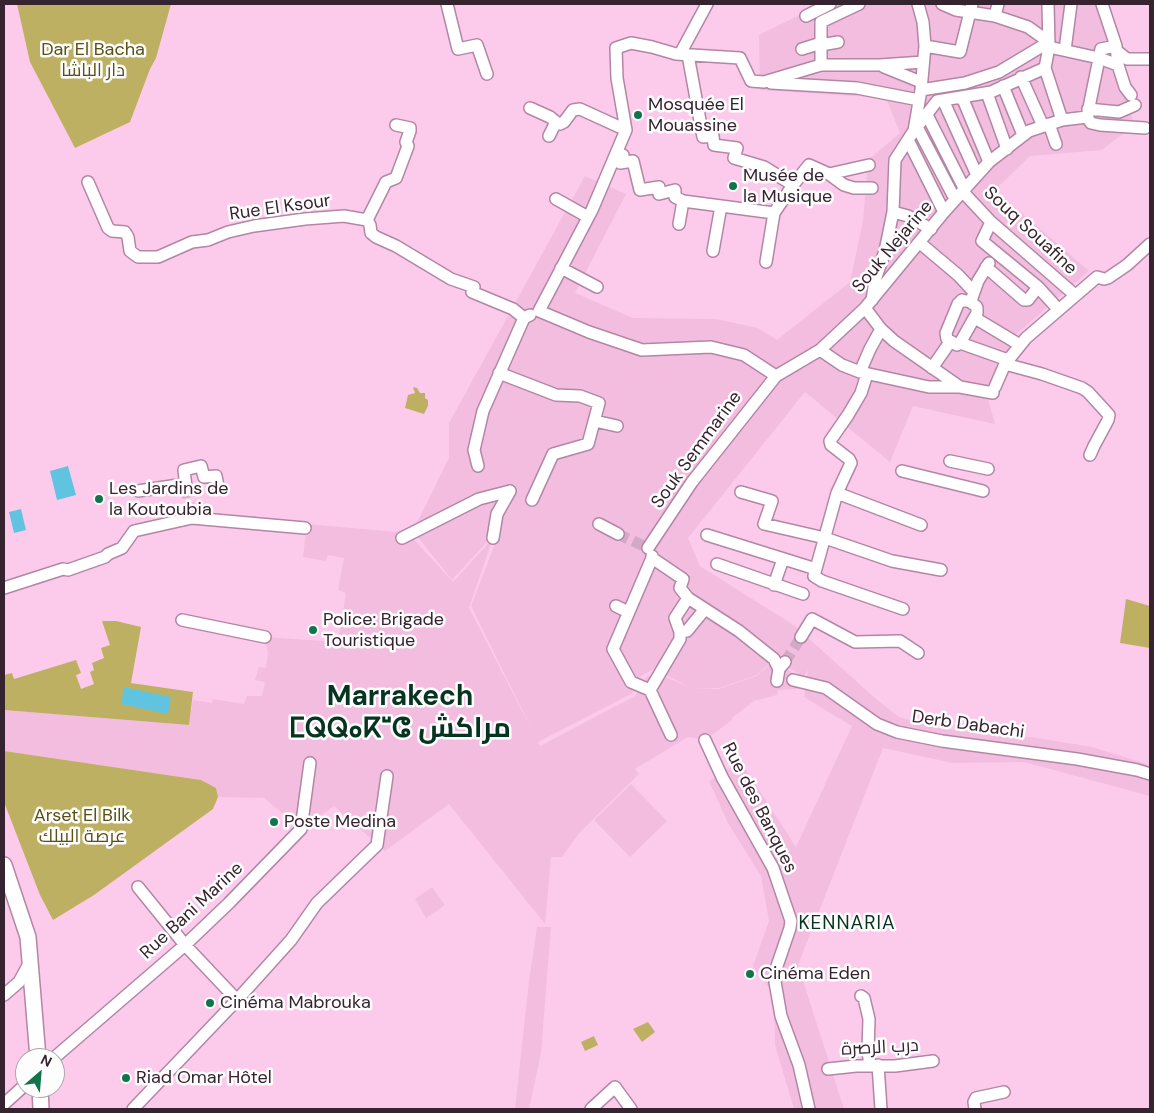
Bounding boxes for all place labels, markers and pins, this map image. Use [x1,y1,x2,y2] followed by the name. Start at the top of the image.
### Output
[648,94,744,136] place label: Mosquée El Mouassine
[632,109,644,121] marker: Mosquée El Mouassine
[743,165,832,208] place label: Musée de la Musique
[727,180,739,192] marker: Musée de la Musique
[109,478,229,520] place label: Les Jardins de la Koutoubia
[93,493,105,505] marker: Les Jardins de la Koutoubia
[323,609,444,652] place label: Police: Brigade Touristique
[307,624,319,636] marker: Police: Brigade Touristique
[284,811,396,833] place label: Poste Medina
[268,816,280,828] marker: Poste Medina
[760,963,870,985] place label: Cinéma Eden
[744,968,756,980] marker: Cinéma Eden
[220,992,371,1014] place label: Cinéma Mabrouka
[204,997,216,1009] marker: Cinéma Mabrouka
[136,1067,272,1089] place label: Riad Omar Hôtel
[120,1072,132,1084] marker: Riad Omar Hôtel

